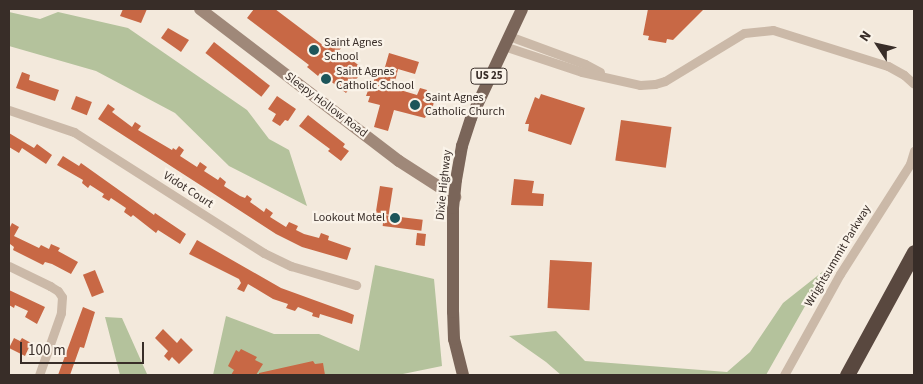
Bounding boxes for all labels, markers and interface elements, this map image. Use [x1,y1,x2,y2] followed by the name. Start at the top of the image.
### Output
[853,20,903,70] north arrow
[855,27,877,46] text: N
[324,36,383,64] place label: Saint Agnes School
[308,44,320,56] marker: Saint Agnes School
[336,65,414,93] place label: Saint Agnes Catholic School
[470,68,508,84] road number: US 25
[282,69,370,141] street label: Sleepy Hollow Road
[320,73,332,85] marker: Saint Agnes Catholic School
[425,91,505,119] place label: Saint Agnes Catholic Church
[409,99,421,111] marker: Saint Agnes Catholic Church
[433,149,455,221] street label: Dixie Highway
[160,169,216,211] street label: Vidot Court
[802,202,874,310] street label: Wrightsummit Parkway
[313,211,385,225] place label: Lookout Motel
[389,212,401,224] marker: Lookout Motel
[22,332,146,364] scale bar
[28,340,66,361] text: 100 m

